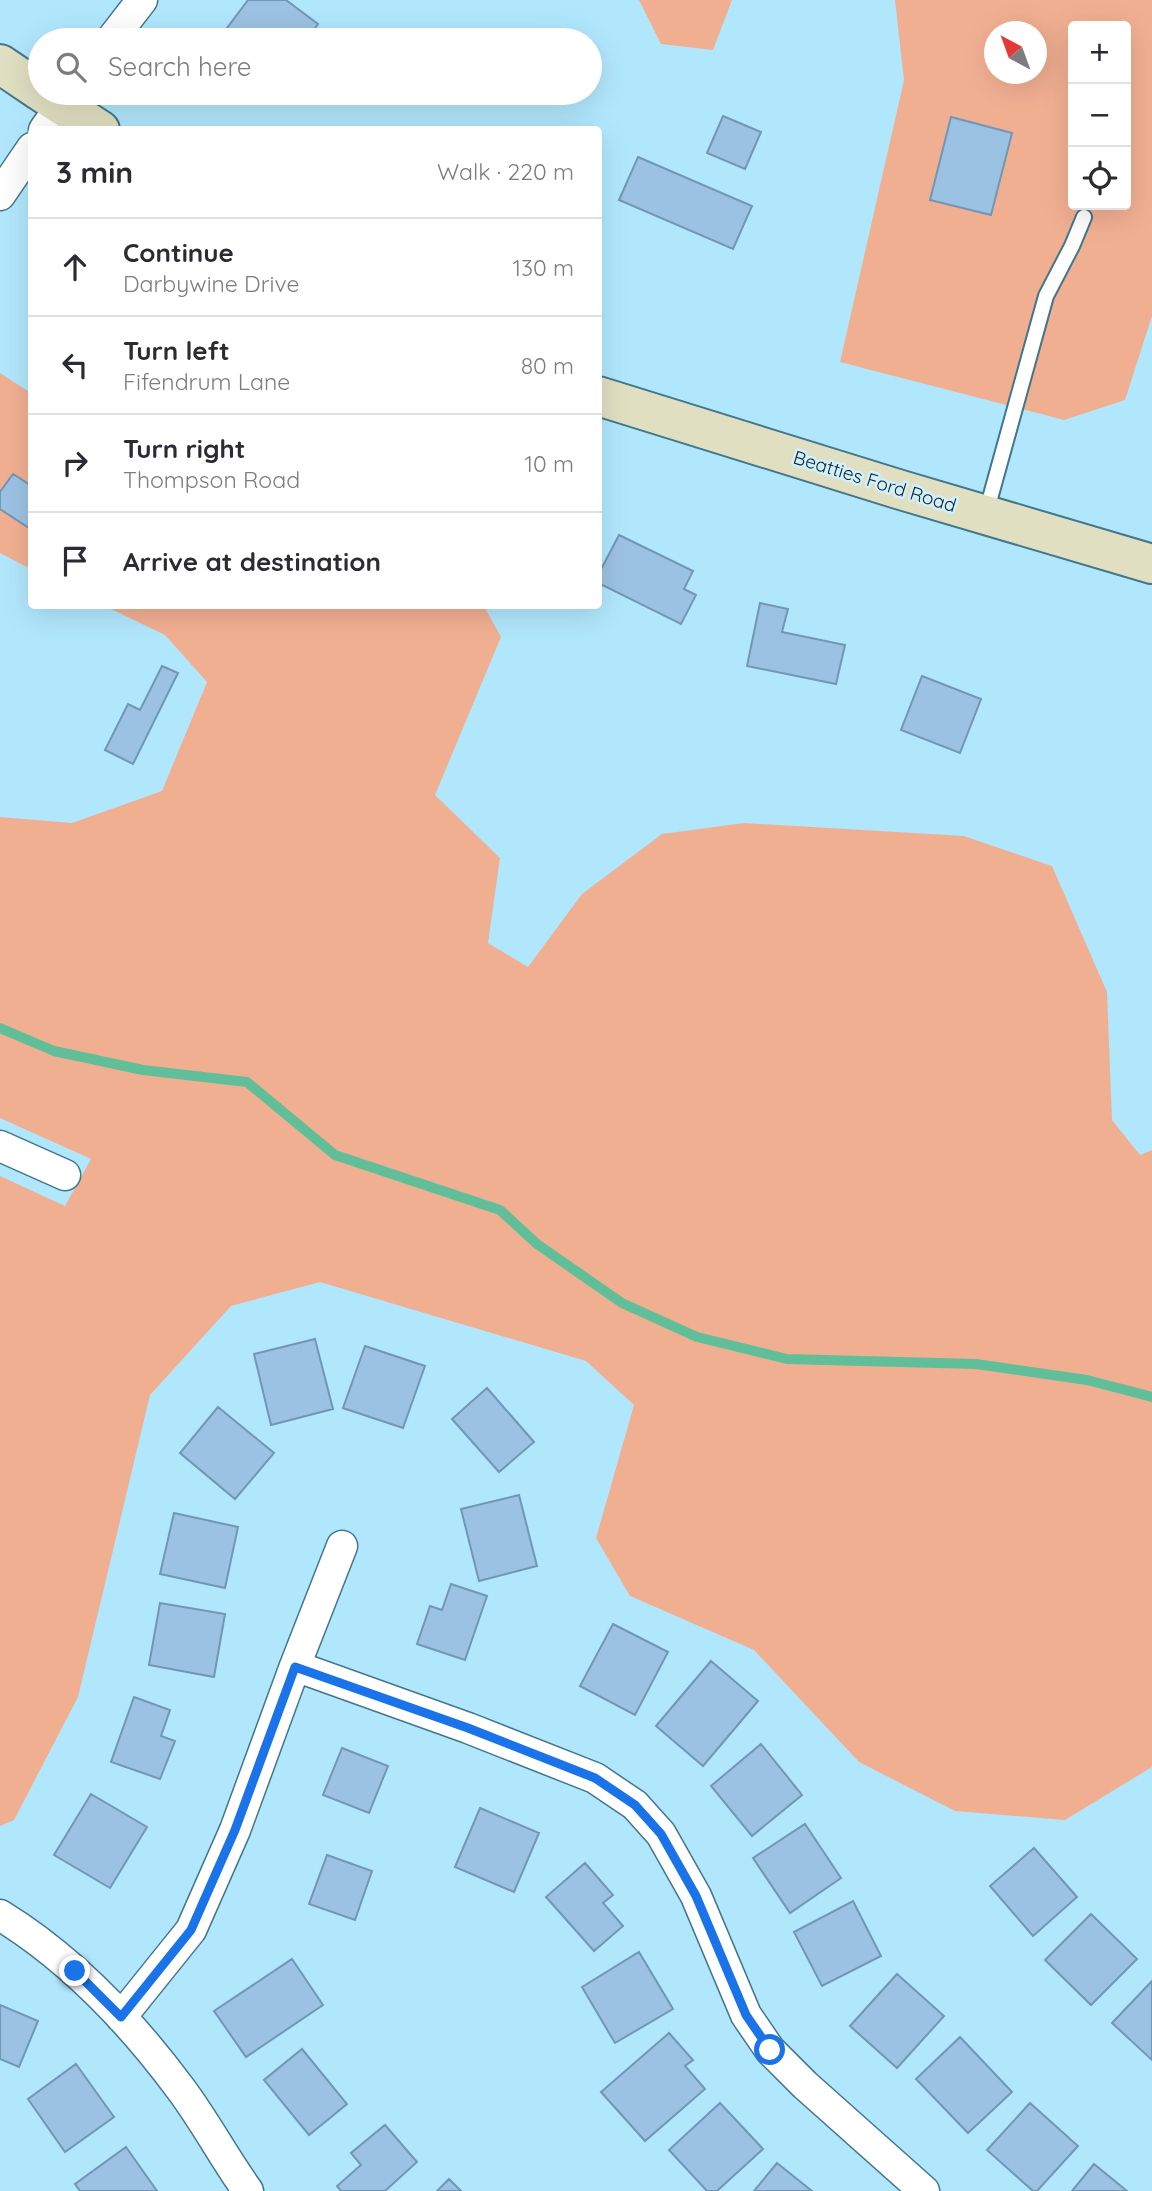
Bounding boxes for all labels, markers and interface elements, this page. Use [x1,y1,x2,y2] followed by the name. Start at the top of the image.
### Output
[984,21,1047,84] north arrow
[1068,21,1131,210] map controls
[1068,21,1131,84] button: +
[28,28,602,105] search box
[52,48,90,86] icon: search
[108,50,252,83] text: Search here
[1068,84,1131,147] button: −
[1068,147,1131,210] button: locate
[56,153,133,191] text: 3 min
[437,157,574,186] text: Walk · 220 m
[123,236,234,269] text: Continue
[56,248,94,286] icon: ahead
[512,253,574,282] text: 130 m
[123,269,299,298] text: Darbywine Drive
[123,334,230,367] text: Turn left
[56,346,94,384] icon: left
[521,351,574,380] text: 80 m
[123,367,290,396] text: Fifendrum Lane
[123,432,245,465] text: Turn right
[56,444,94,482] icon: right
[791,445,959,517] street label: Beatties Ford Road
[525,449,574,478] text: 10 m
[123,465,300,494] text: Thompson Road
[56,542,94,580] icon: arrive
[123,545,381,578] text: Arrive at destination
[59,1955,90,1986] route end
[754,2034,785,2065] route start

